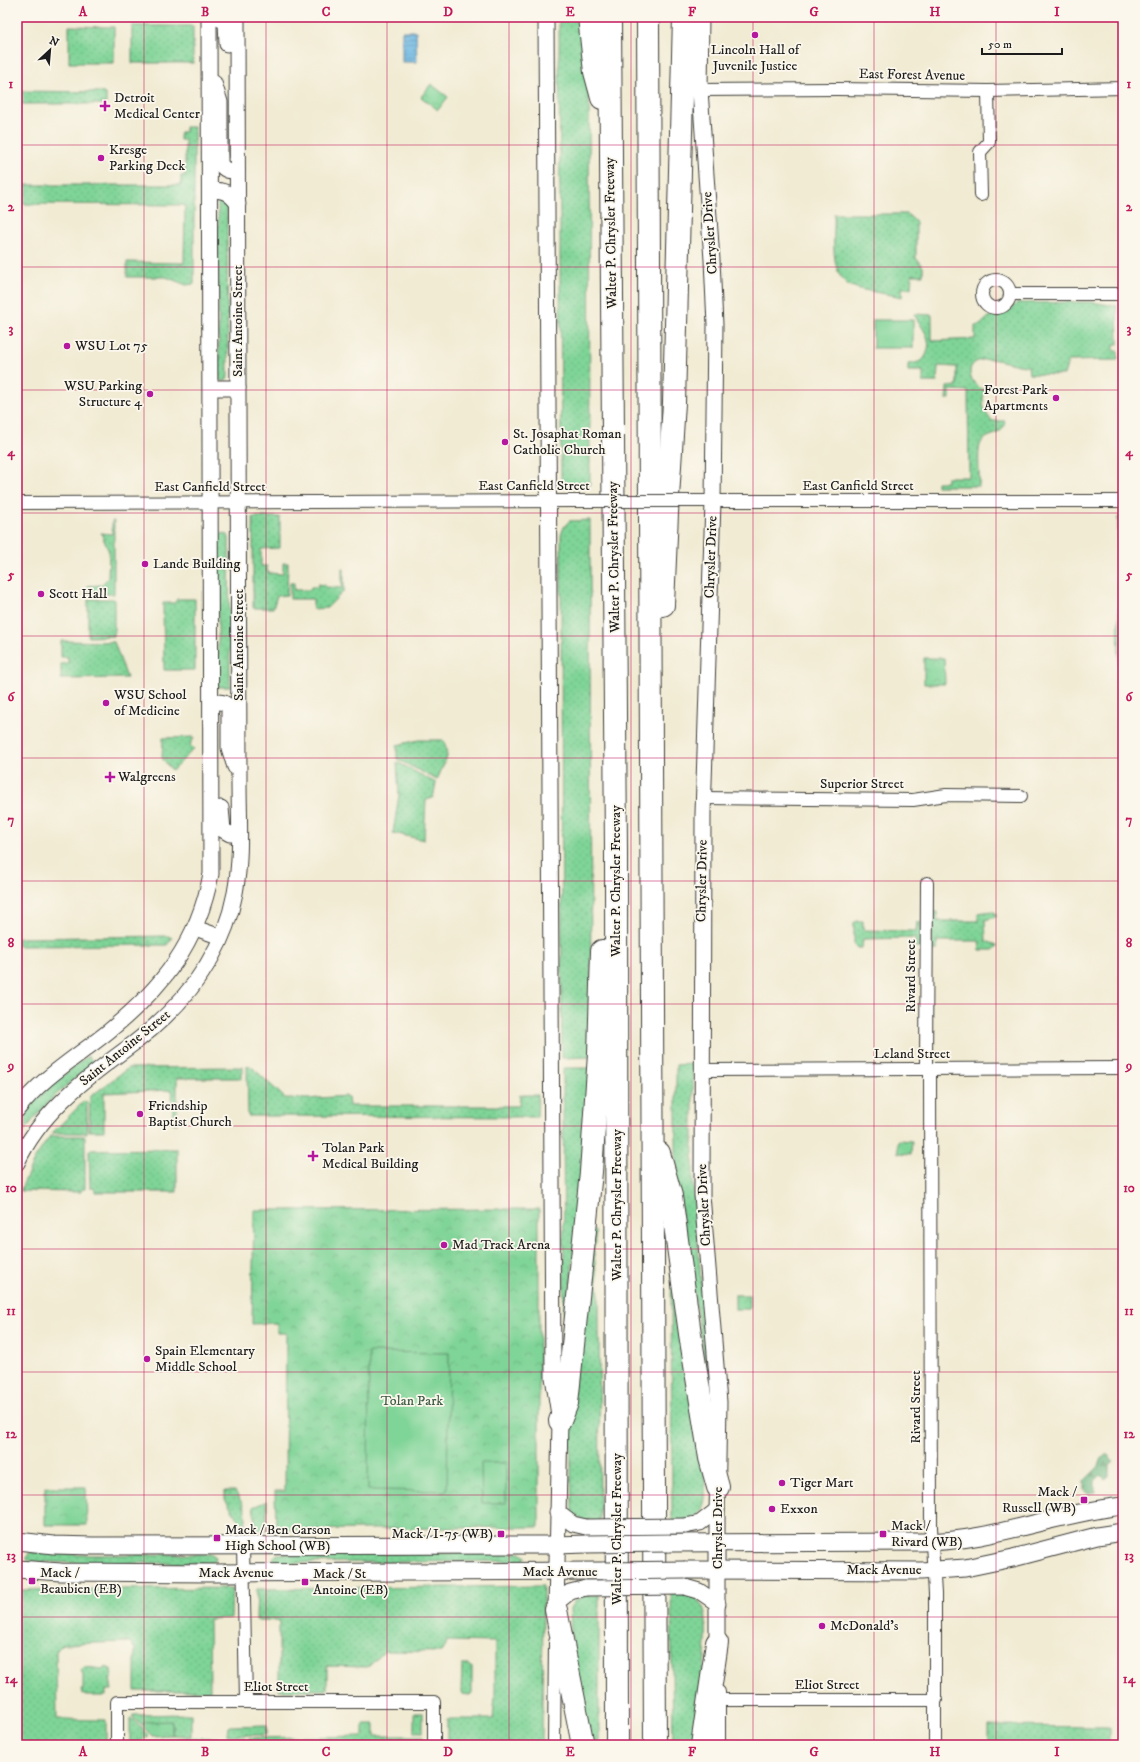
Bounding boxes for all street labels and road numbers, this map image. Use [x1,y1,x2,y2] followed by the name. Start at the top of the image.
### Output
[859,65,966,85] street label: East Forest Avenue
[601,157,621,310] street label: Walter P. Chrysler Freeway
[698,191,722,275] street label: Chrysler Drive
[229,265,247,377] street label: Saint Antoine Street
[478,477,590,495] street label: East Canfield Street
[802,477,914,495] street label: East Canfield Street
[154,478,266,496] street label: East Canfield Street
[604,481,624,634] street label: Walter P. Chrysler Freeway
[701,515,721,599] street label: Chrysler Drive
[230,589,248,701] street label: Saint Antoine Street
[820,775,904,793] street label: Superior Street
[607,805,625,958] street label: Walter P. Chrysler Freeway
[692,839,712,922] street label: Chrysler Drive
[902,939,920,1013] street label: Rivard Street
[76,1005,175,1090] street label: Saint Antoine Street
[874,1045,951,1063] street label: Leland Street
[608,1129,626,1282] street label: Walter P. Chrysler Freeway
[693,1163,715,1247] street label: Chrysler Drive
[907,1370,925,1444] street label: Rivard Street
[608,1453,626,1606] street label: Walter P. Chrysler Freeway
[709,1487,727,1569] street label: Chrysler Drive
[846,1561,922,1579] street label: Mack Avenue
[522,1563,598,1581] street label: Mack Avenue
[198,1564,274,1582] street label: Mack Avenue
[794,1676,860,1694] street label: Eliot Street
[243,1678,309,1696] street label: Eliot Street

